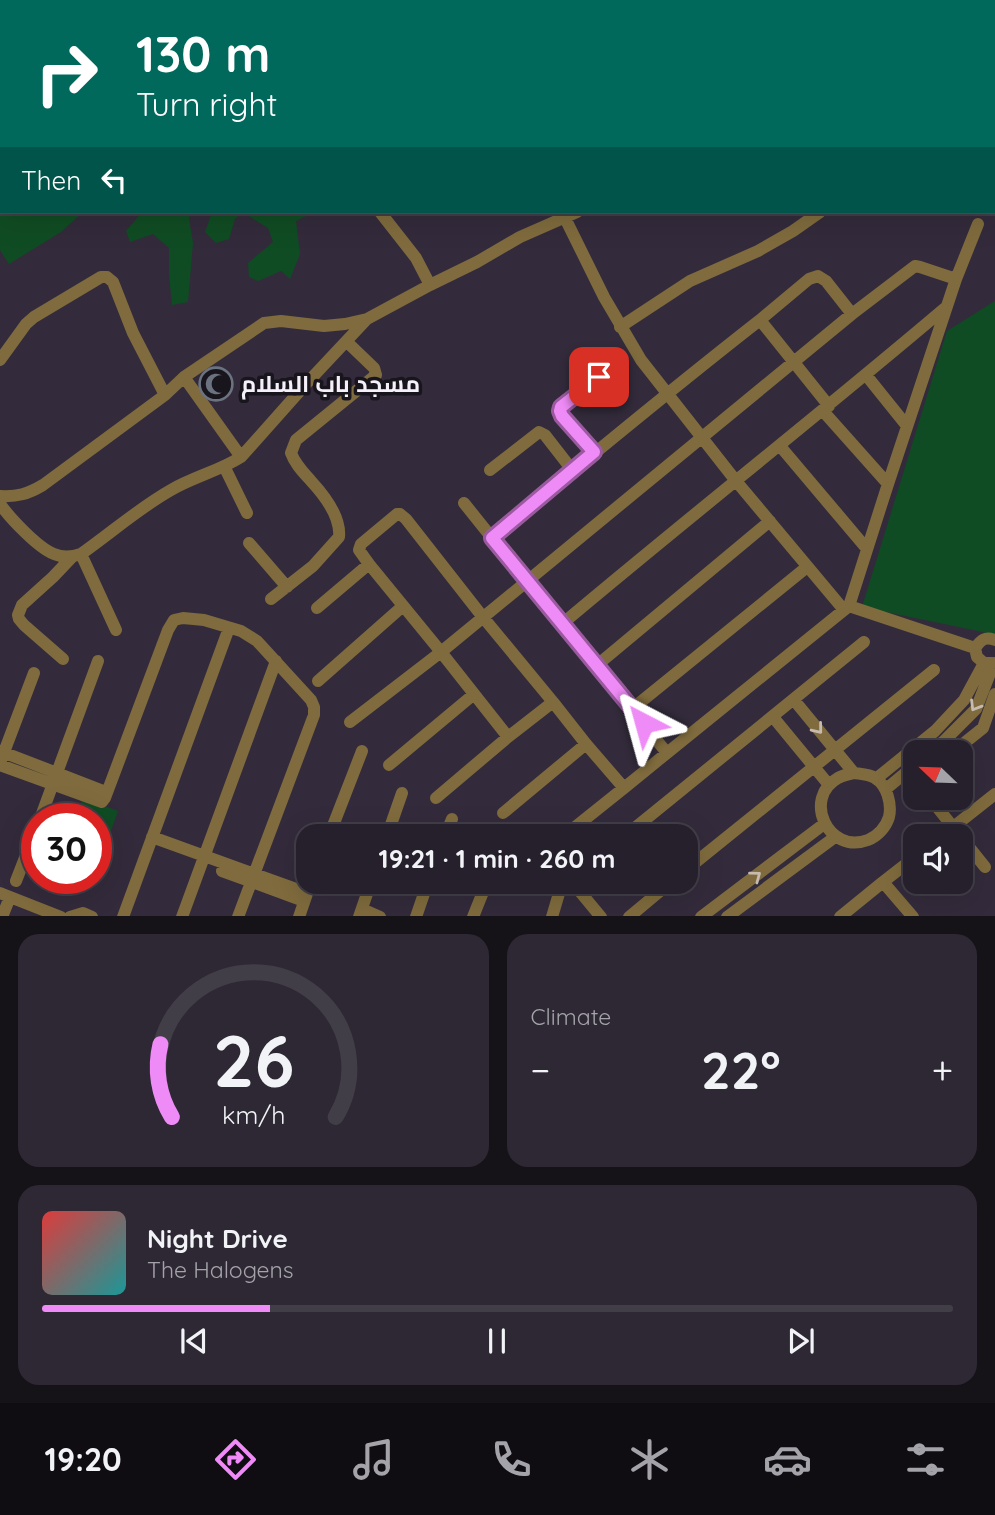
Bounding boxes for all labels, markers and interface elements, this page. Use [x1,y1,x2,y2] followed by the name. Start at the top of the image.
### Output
[136,23,270,84] text: 130 m
[21,28,112,119] icon: right
[136,84,277,124] text: Turn right
[95,161,133,199] icon: left
[21,164,81,197] text: Then
[569,347,629,407] pin
[580,358,618,396] icon: arrive
[197,365,235,403] mosque icon: مسجد باب السلام
[241,369,420,400] place label: مسجد باب السلام
[607,686,681,760] position arrow
[970,698,983,711] one-way arrow
[810,721,822,734] one-way arrow
[903,740,973,810] north arrow
[903,740,973,894] map controls
[21,803,112,894] speed limit sign: 30
[903,824,973,894] button: sound
[379,842,615,875] text: 19:21 · 1 min · 260 m
[748,871,760,884] one-way arrow
[531,1002,611,1031] text: Climate
[212,1014,294,1105] text: 26
[701,1037,781,1102] text: 22°
[531,1046,550,1094] text: −
[932,1046,953,1094] text: +
[222,1098,285,1129] text: km/h
[147,1222,288,1255] text: Night Drive
[147,1255,294,1284] text: The Halogens
[175,1322,213,1360] icon: previous
[478,1322,516,1360] icon: pause
[782,1322,820,1360] icon: next
[211,1435,260,1484] icon: directions
[349,1435,398,1484] icon: music
[487,1435,536,1484] icon: phone
[625,1435,674,1484] icon: climate
[763,1435,812,1484] icon: car
[901,1435,950,1484] icon: filters
[45,1439,122,1479] text: 19:20

